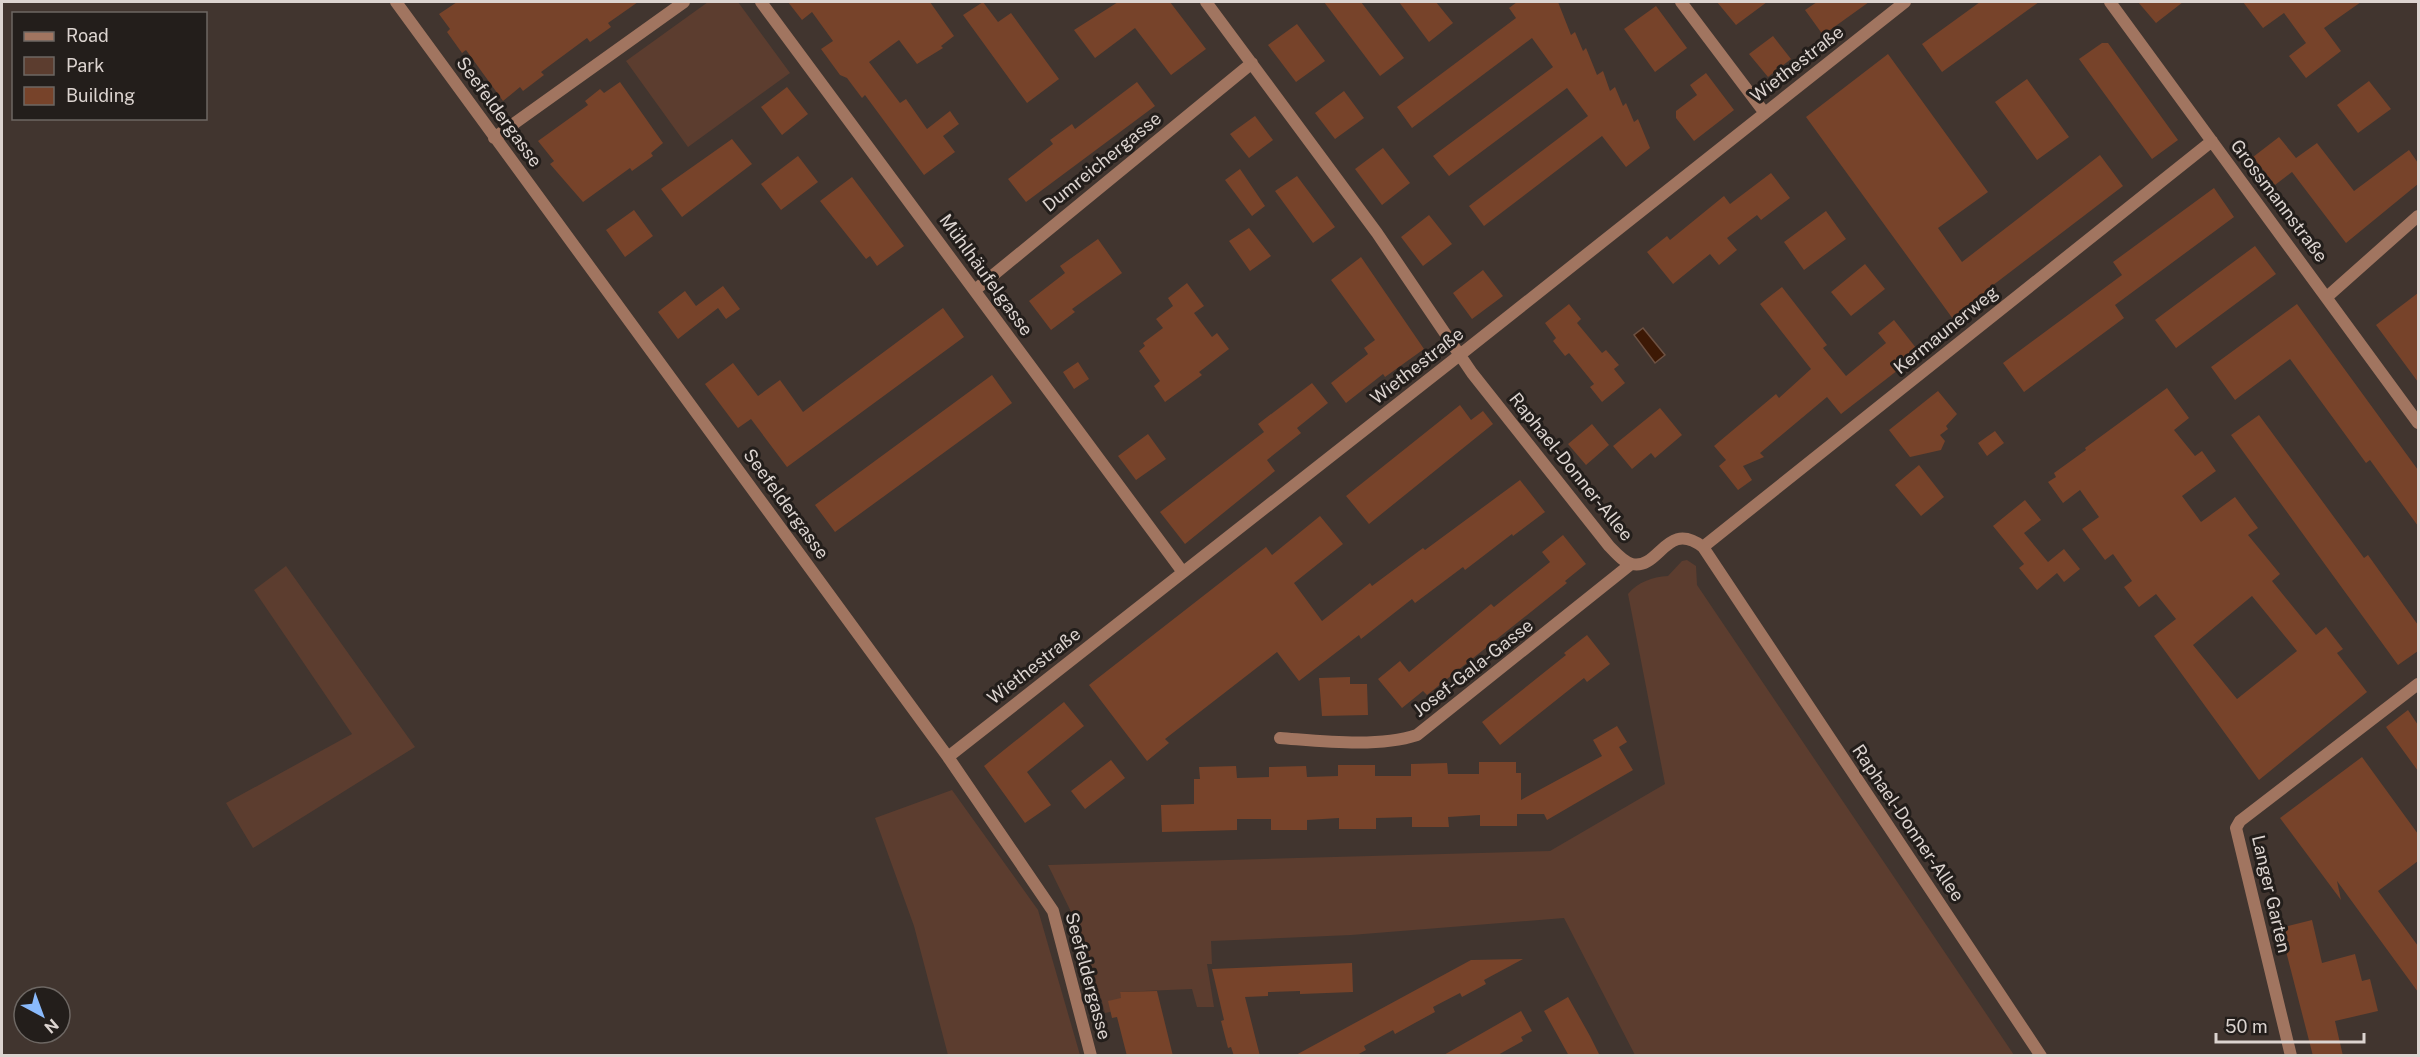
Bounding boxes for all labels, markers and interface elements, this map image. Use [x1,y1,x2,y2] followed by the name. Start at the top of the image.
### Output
[12,12,207,120] legend
[1746,21,1847,106] street label: Wiethestraße
[66,25,109,46] text: Road
[452,52,546,171] street label: Seefeldergasse
[66,55,104,76] text: Park
[66,85,135,106] text: Building
[1038,107,1165,216] street label: Dumreichergasse
[2226,135,2332,266] street label: Grossmannstraße
[935,210,1038,340] street label: Mühlhäufelgasse
[1889,281,2002,378] street label: Kermaunerweg
[1366,323,1467,408] street label: Wiethestraße
[1505,388,1638,545] street label: Raphael-Donner-Allee
[739,444,833,563] street label: Seefeldergasse
[1408,614,1537,721] street label: Josef-Gala-Gasse
[983,623,1084,708] street label: Wiethestraße
[1848,740,1969,905] street label: Raphael-Donner-Allee
[2248,833,2295,955] street label: Langer Garten
[1061,910,1116,1042] street label: Seefeldergasse
[12,985,72,1045] north arrow
[2216,1006,2364,1044] scale bar
[41,1015,62,1037] text: N
[2225,1016,2268,1037] text: 50 m

